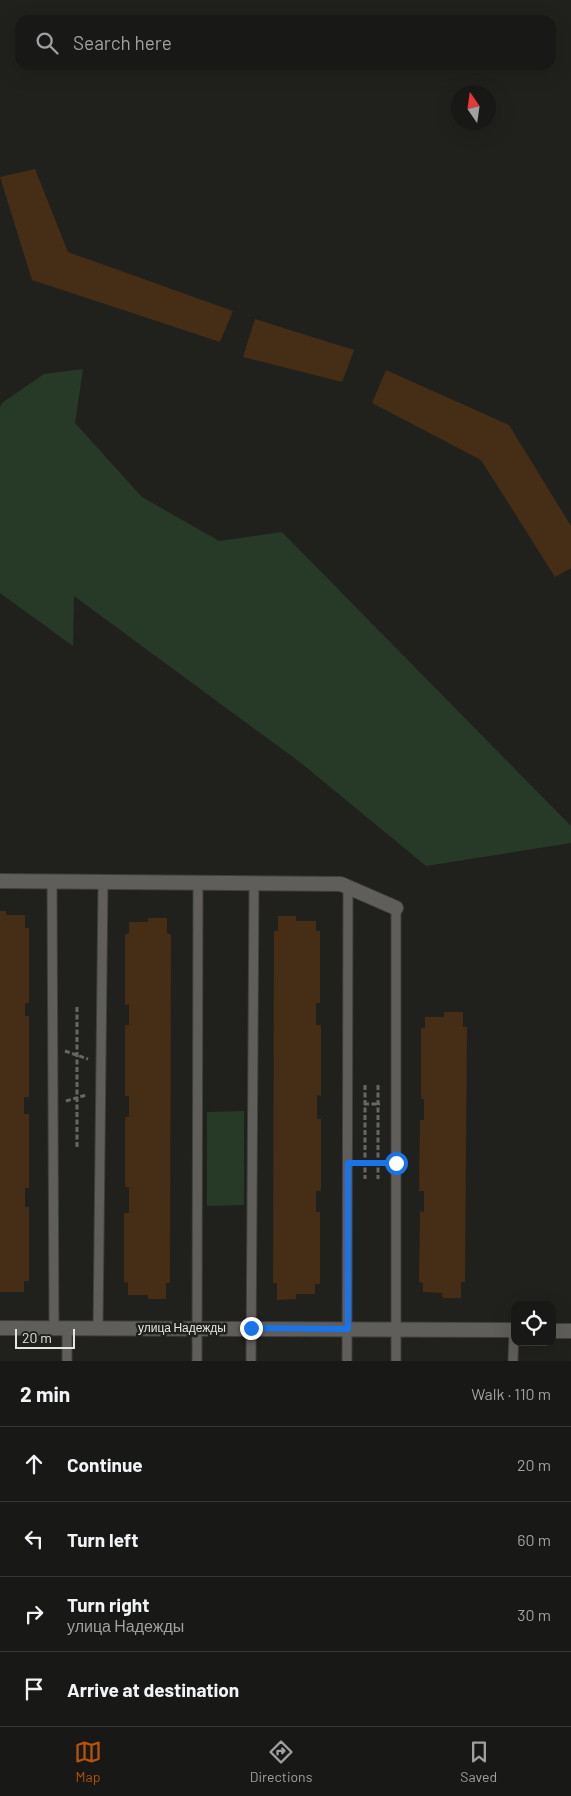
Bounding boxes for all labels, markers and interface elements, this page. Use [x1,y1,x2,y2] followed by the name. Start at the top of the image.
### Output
[15,15,556,70] search box
[33,29,61,57] icon: search
[73,31,172,54] text: Search here
[451,85,496,130] north arrow
[385,1152,408,1175] route start
[511,1301,556,1346] map controls
[511,1301,556,1346] button: locate
[240,1317,263,1340] route end
[138,1320,226,1335] street label: улица Надежды
[15,1326,75,1349] scale bar
[22,1329,52,1346] text: 20 m
[20,1381,70,1406] text: 2 min
[471,1384,551,1403] text: Walk · 110 m
[20,1450,48,1478] icon: ahead
[67,1453,143,1476] text: Continue
[517,1455,551,1474] text: 20 m
[20,1525,48,1553] icon: left
[67,1528,138,1551] text: Turn left
[517,1530,551,1549] text: 60 m
[67,1593,149,1616] text: Turn right
[20,1600,48,1628] icon: right
[517,1605,551,1624] text: 30 m
[67,1616,184,1635] text: улица Надежды
[20,1675,48,1703] icon: arrive
[67,1678,239,1701] text: Arrive at destination
[74,1738,102,1785] tab: Map
[250,1738,312,1785] tab: Directions
[460,1738,497,1785] tab: Saved

